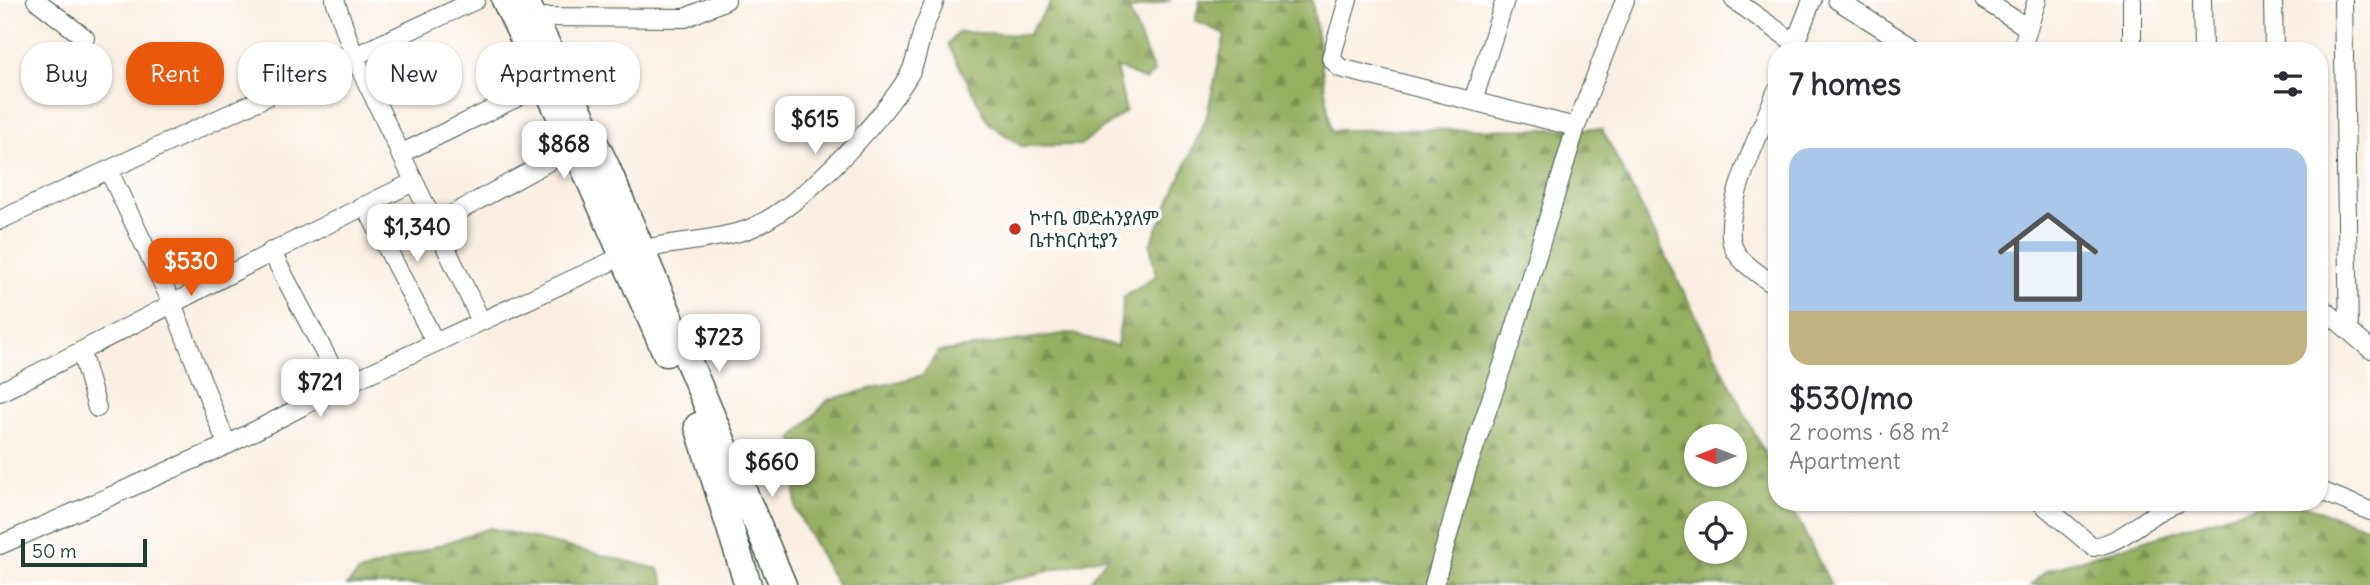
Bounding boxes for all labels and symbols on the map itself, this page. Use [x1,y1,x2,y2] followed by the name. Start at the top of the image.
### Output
[774,96,856,156] pin: $615
[523,122,605,181] pin: $868
[360,204,474,264] pin: $1,340
[1029,206,1159,252] place label: ኮተቤ መድሐንያለም ቤተክርስቲያን
[1007,221,1023,237] marker: ኮተቤ መድሐንያለም ቤተክርስቲያን
[150,238,232,298] pin: $530
[678,314,760,374] pin: $723
[279,360,361,419] pin: $721
[1684,424,1746,486] north arrow
[731,440,813,499] pin: $660
[21,536,147,568] scale bar

